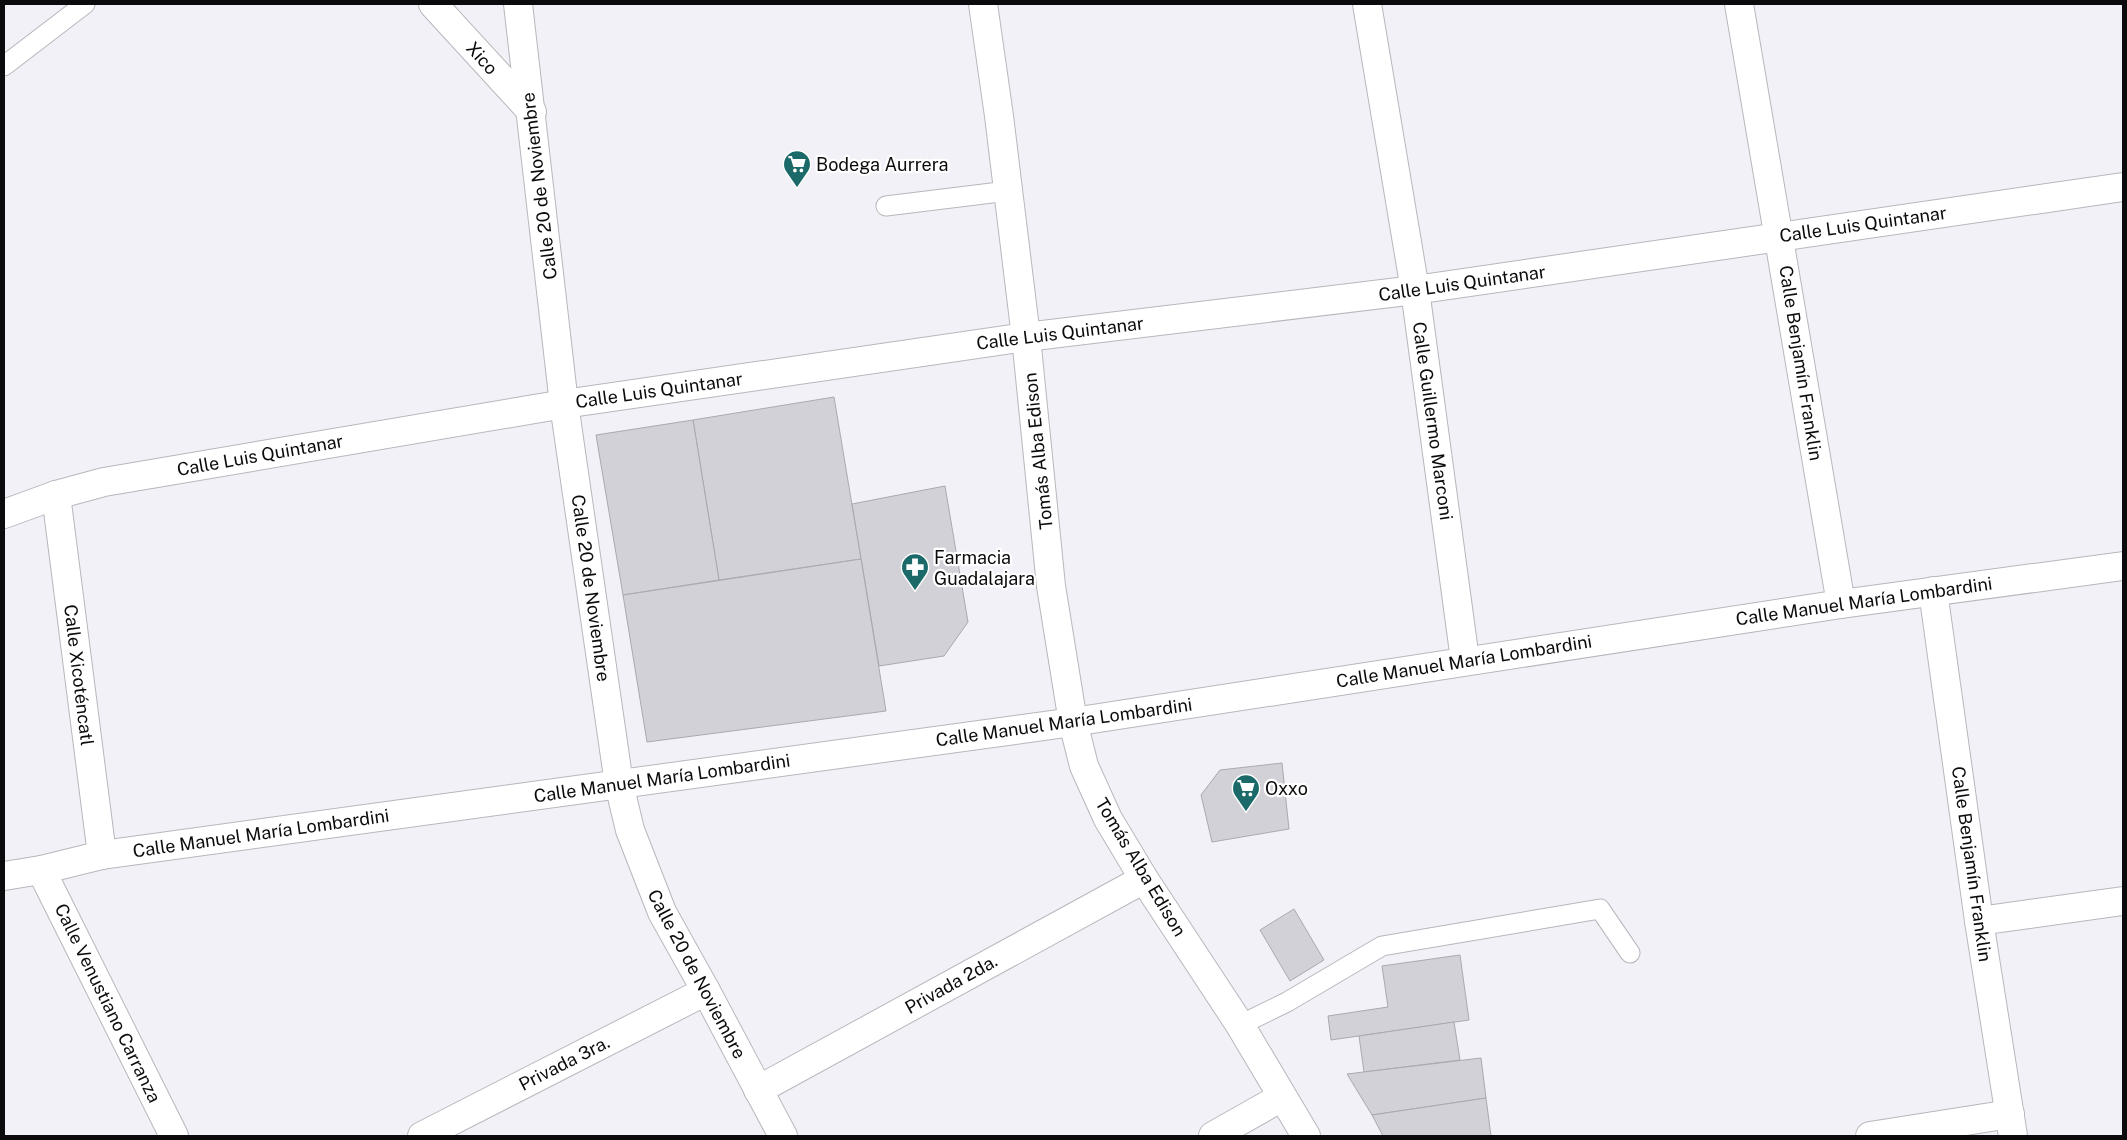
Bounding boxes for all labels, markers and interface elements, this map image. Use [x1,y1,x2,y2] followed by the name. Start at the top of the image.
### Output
[462,37,502,79] street label: Xico
[517,91,561,281] street label: Calle 20 de Noviembre
[782,149,812,188] supermarket icon: Bodega Aurrera
[816,154,948,175] place label: Bodega Aurrera
[1778,202,1948,246] street label: Calle Luis Quintanar
[1377,261,1547,305] street label: Calle Luis Quintanar
[1775,264,1827,462] street label: Calle Benjamín Franklin
[975,312,1145,354] street label: Calle Luis Quintanar
[1409,320,1457,522] street label: Calle Guillermo Marconi
[574,368,744,412] street label: Calle Luis Quintanar
[1019,372,1057,530] street label: Tomás Alba Edison
[175,430,345,480] street label: Calle Luis Quintanar
[567,493,615,683] street label: Calle 20 de Noviembre
[934,547,1035,589] place label: Farmacia Guadalajara
[900,552,930,591] pharmacy icon: Farmacia Guadalajara
[1734,573,1994,629] street label: Calle Manuel María Lombardini
[60,603,98,747] street label: Calle Xicoténcatl
[1335,630,1593,692] street label: Calle Manuel María Lombardini
[934,694,1194,750] street label: Calle Manuel María Lombardini
[532,750,792,806] street label: Calle Manuel María Lombardini
[1948,765,1996,963] street label: Calle Benjamín Franklin
[1231,773,1261,812] supermarket icon: Oxxo
[1265,778,1308,799] place label: Oxxo
[1091,794,1191,940] street label: Tomás Alba Edison
[131,805,391,861] street label: Calle Manuel María Lombardini
[643,886,751,1062] street label: Calle 20 de Noviembre
[51,900,165,1106] street label: Calle Venustiano Carranza
[901,950,1001,1018] street label: Privada 2da.
[515,1031,613,1095] street label: Privada 3ra.

